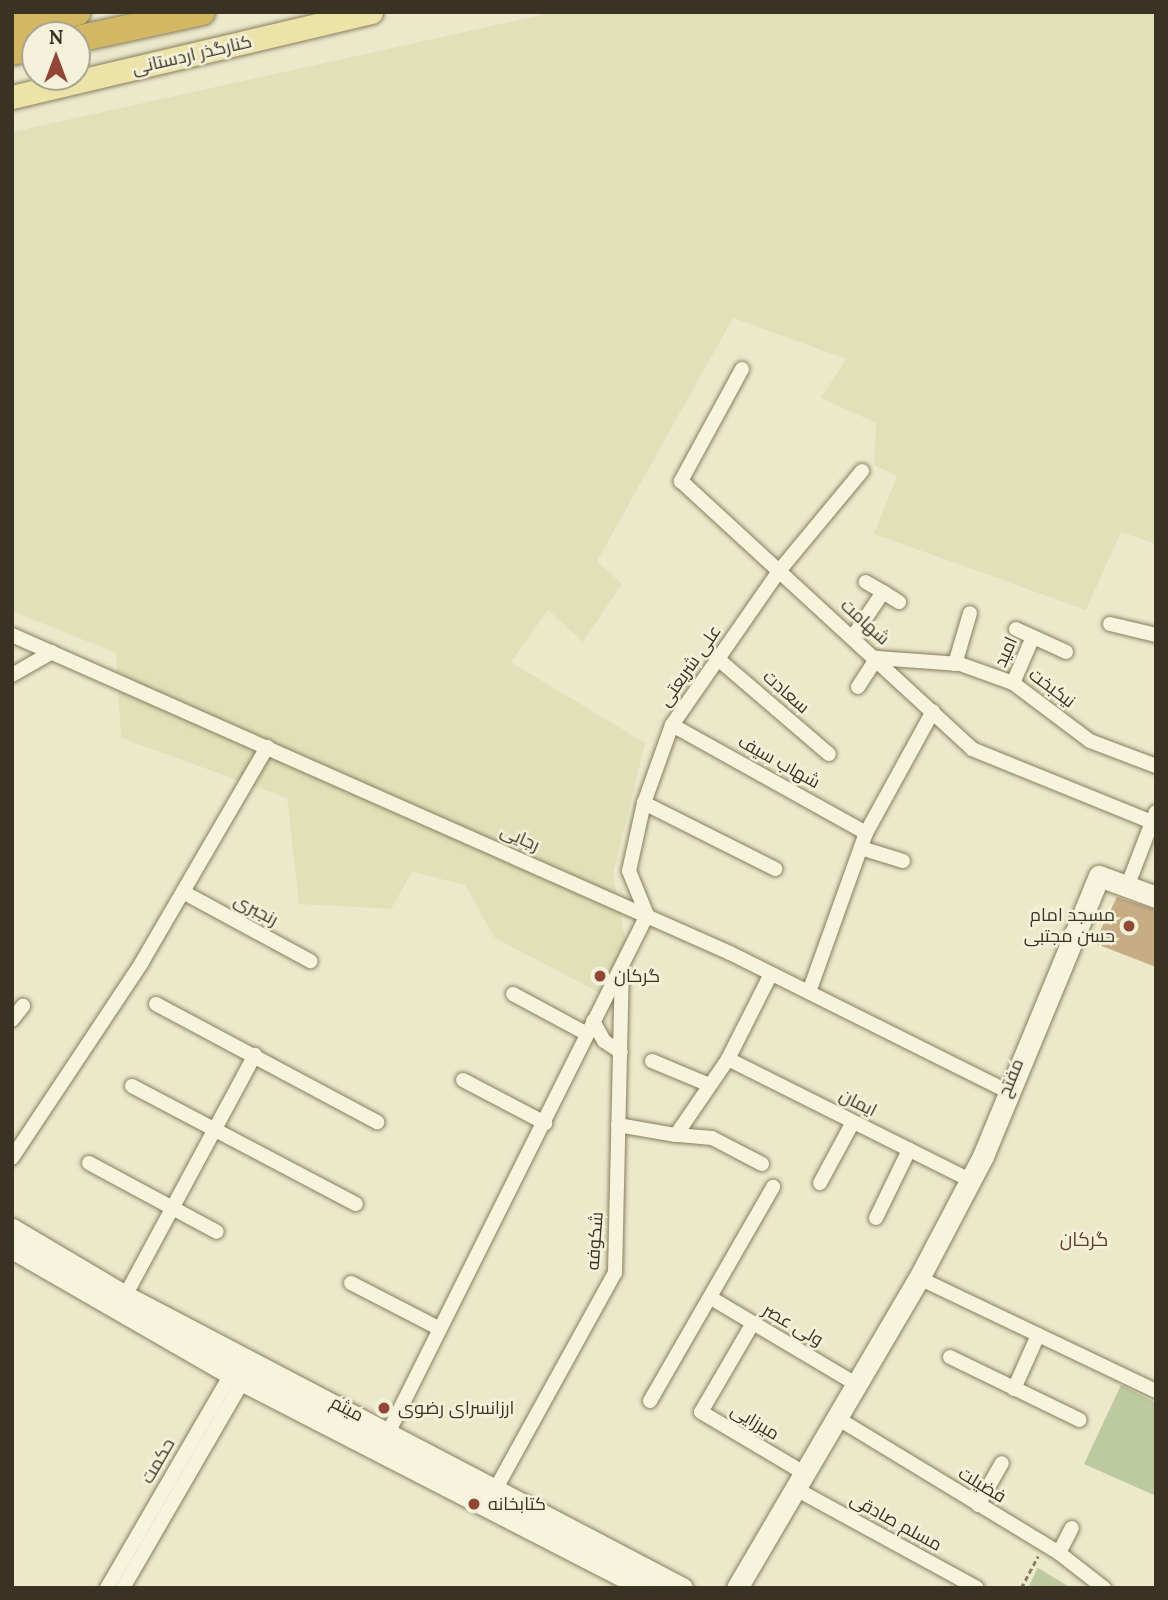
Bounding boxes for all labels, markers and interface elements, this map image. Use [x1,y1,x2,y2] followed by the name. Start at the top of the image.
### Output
[21,21,91,91] north arrow
[49,25,63,49] text: N
[130,31,254,79] street label: کنارگذر اردستانی
[836,594,894,650] street label: شهامت
[654,621,726,711] street label: علی شریعتی
[990,633,1022,671] street label: امید
[1024,663,1080,713] street label: نیکبخت
[758,666,814,718] street label: سعادت
[734,731,824,793] street label: شهاب سیف
[497,820,543,856] street label: رجایی
[230,889,282,931] street label: رنجبری
[1024,905,1115,948] place label: مسجد امام حسن مجتبی
[1121,918,1137,934] marker: مسجد امام حسن مجتبی
[614,965,660,987] place label: گرکان
[592,968,608,984] marker: گرکان
[994,1056,1028,1100] street label: مفتح
[836,1085,880,1121] street label: ایمان
[582,1211,608,1271] street label: شکوفه
[1060,1229,1108,1251] district label: گرکان
[759,1299,827,1351] street label: ولی عصر
[327,1391,367,1427] street label: میثم
[398,1397,514,1419] place label: ارزانسرای رضوی
[727,1399,783,1445] street label: میرزایی
[376,1400,392,1416] marker: ارزانسرای رضوی
[136,1435,180,1487] street label: حکمت
[954,1462,1010,1508] street label: فضیلت
[847,1488,945,1556] street label: مسلم صادقی
[488,1493,546,1515] place label: کتابخانه
[466,1496,482,1512] marker: کتابخانه

